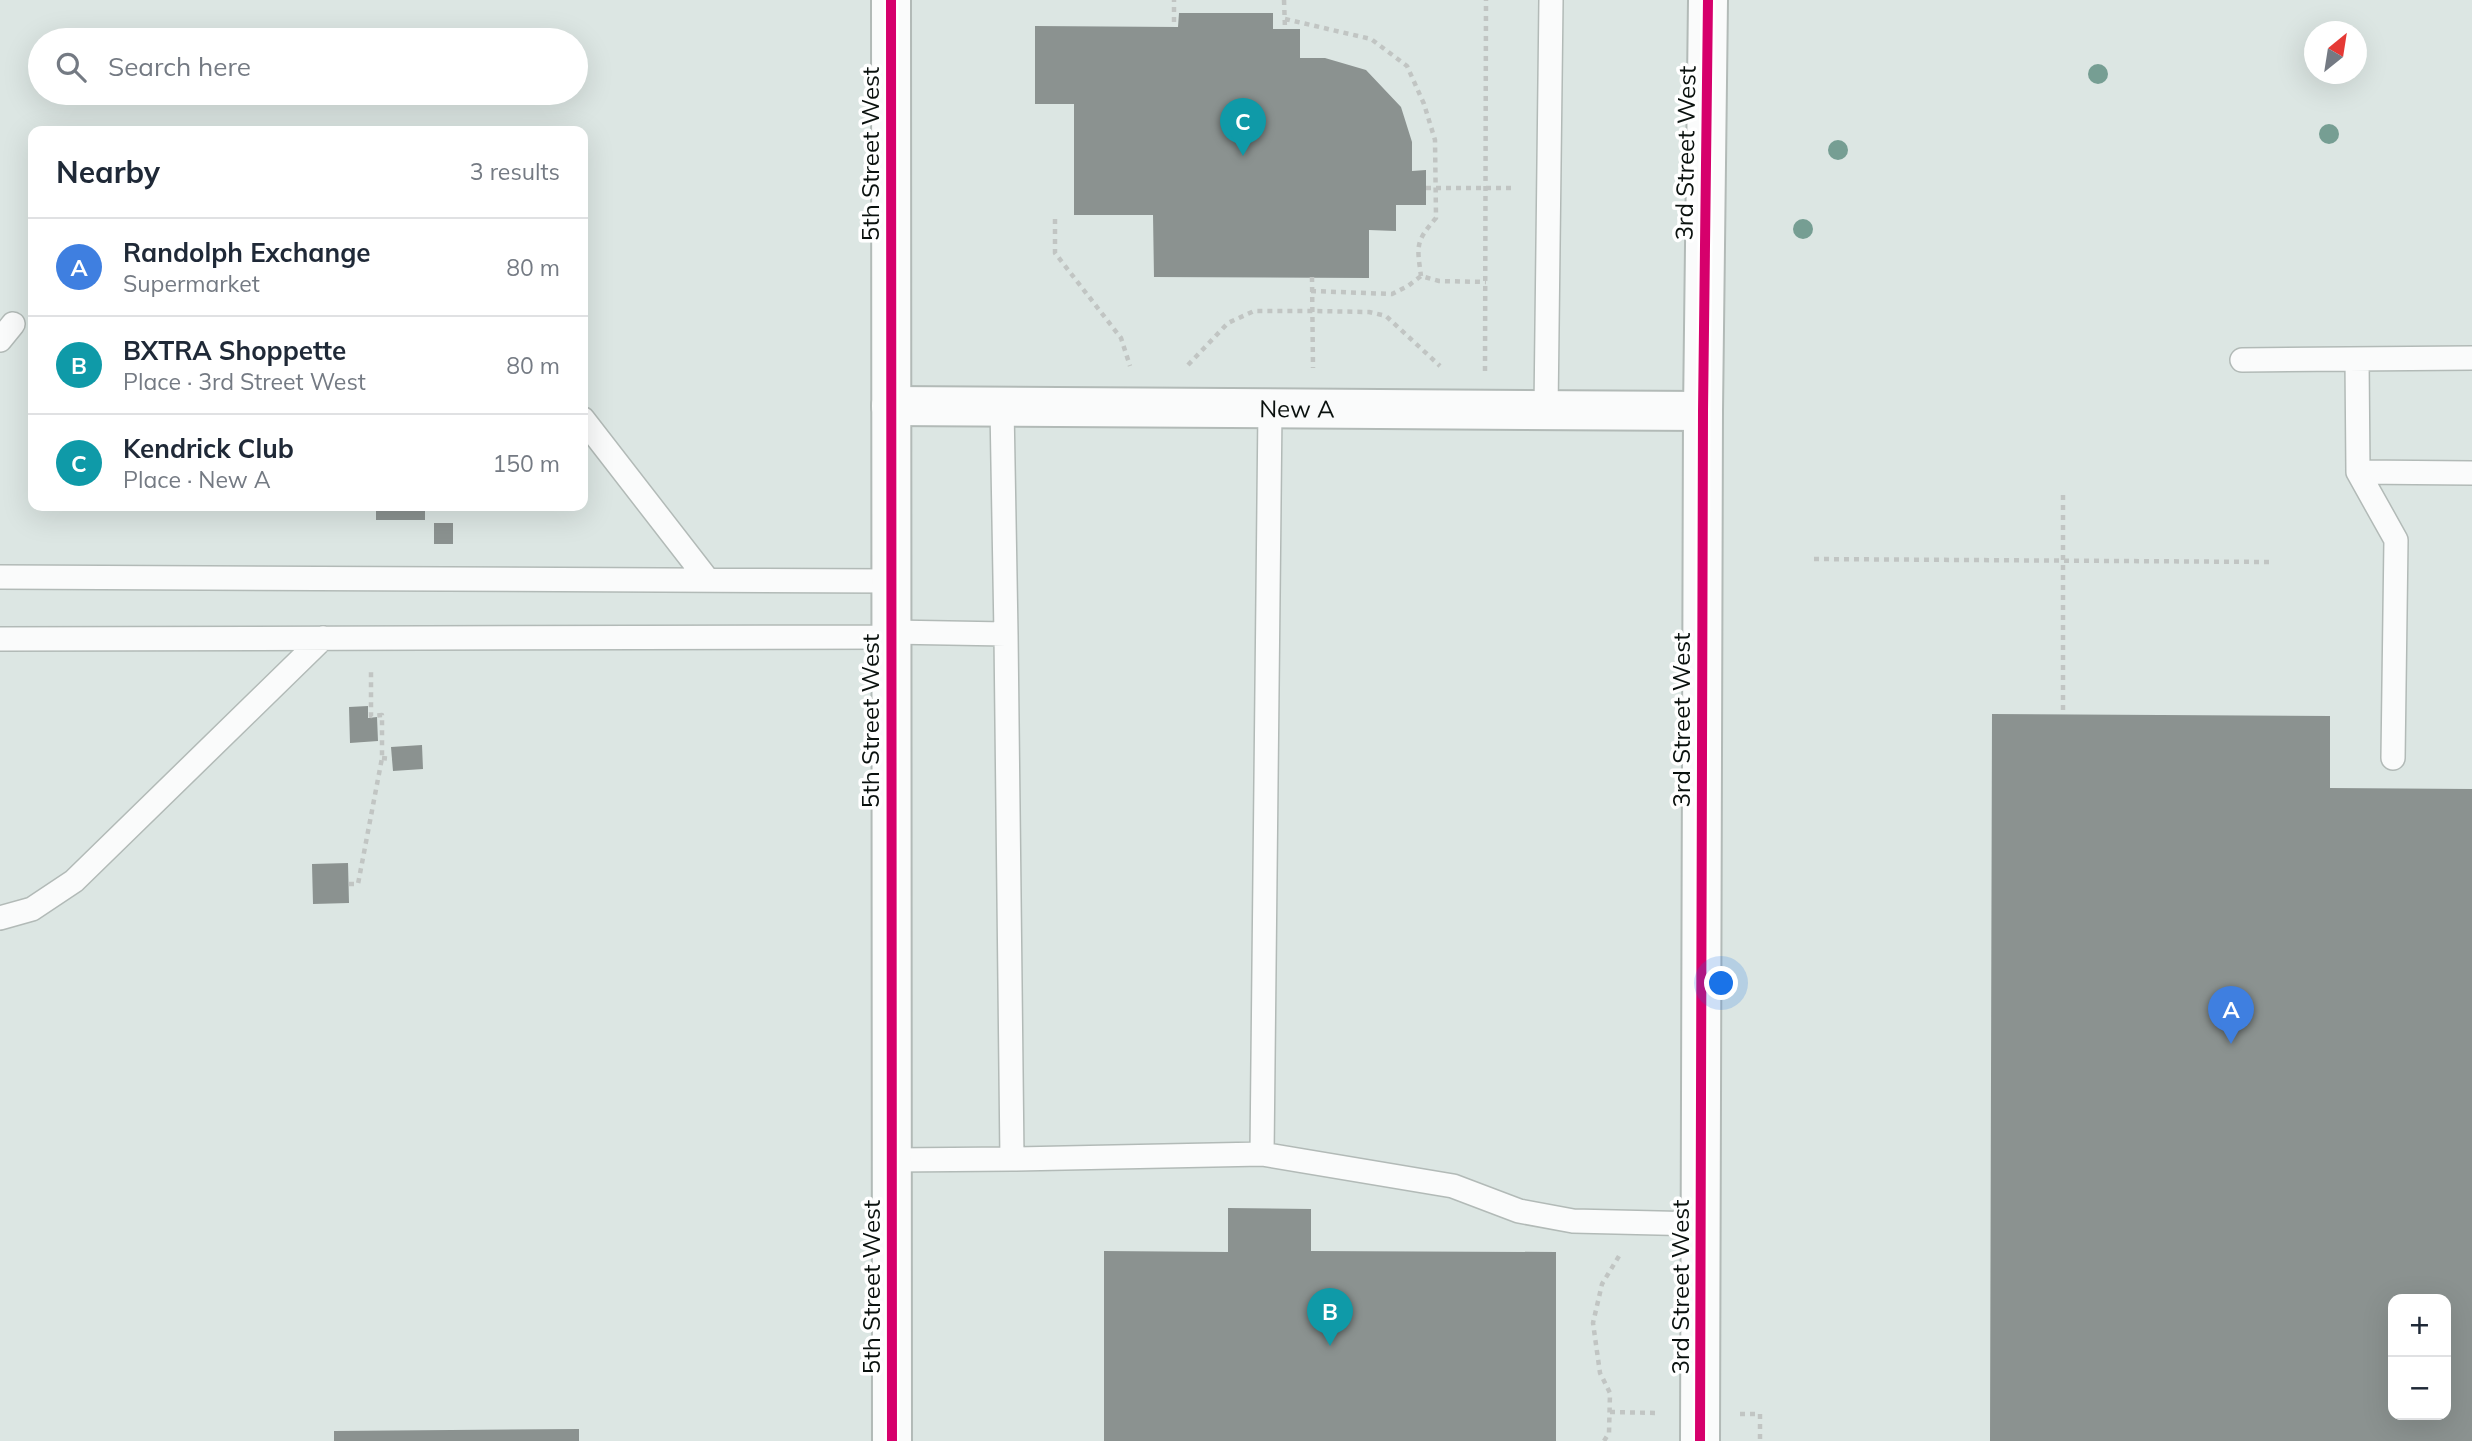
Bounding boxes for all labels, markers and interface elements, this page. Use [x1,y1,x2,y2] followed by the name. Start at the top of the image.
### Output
[2304,21,2367,84] north arrow
[28,28,588,105] search box
[52,48,90,86] icon: search
[108,50,251,83] text: Search here
[1668,65,1702,241] street label: 3rd Street West
[855,67,885,241] street label: 5th Street West
[1220,98,1266,156] pin: C
[56,153,160,191] text: Nearby
[470,157,560,186] text: 3 results
[123,236,371,269] text: Randolph Exchange
[70,253,88,282] text: A
[506,253,560,282] text: 80 m
[123,269,260,298] text: Supermarket
[123,334,346,367] text: BXTRA Shoppette
[71,351,87,380] text: B
[506,351,560,380] text: 80 m
[123,367,366,396] text: Place · 3rd Street West
[1259,393,1335,424] street label: New A
[123,432,294,465] text: Kendrick Club
[71,449,87,478] text: C
[492,449,560,478] text: 150 m
[123,465,271,494] text: Place · New A
[1666,633,1696,807] street label: 3rd Street West
[855,634,885,808] street label: 5th Street West
[1704,966,1738,1000] your location
[2208,986,2254,1044] pin: A
[856,1200,886,1374] street label: 5th Street West
[1665,1200,1695,1374] street label: 3rd Street West
[1307,1288,1353,1346] pin: B
[2388,1294,2451,1420] map controls
[2388,1294,2451,1357] button: +
[2388,1357,2451,1420] button: −

